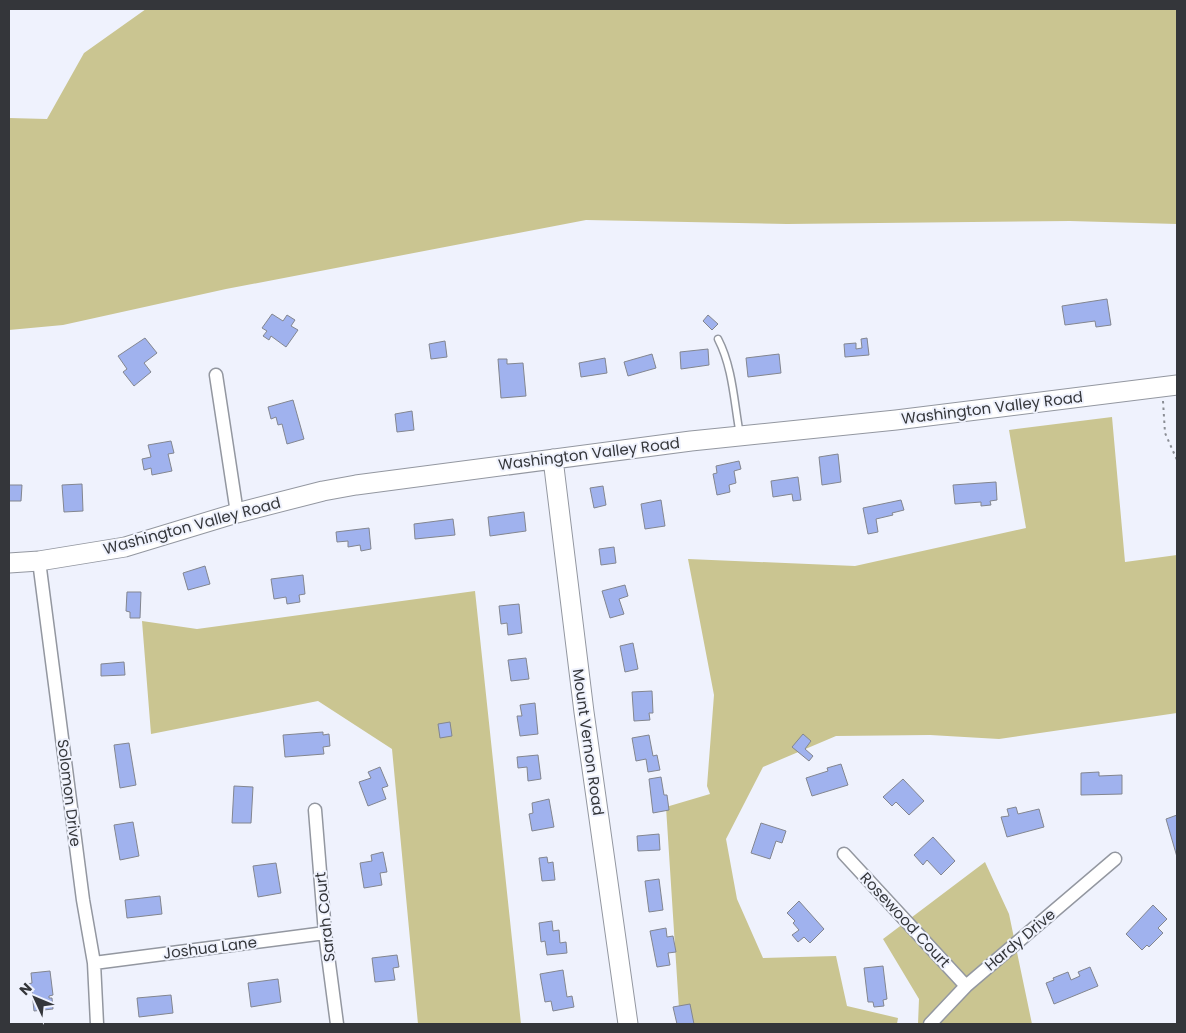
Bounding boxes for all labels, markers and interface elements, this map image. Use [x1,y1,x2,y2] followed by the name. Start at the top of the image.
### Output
[900,386,1084,429] street label: Washington Valley Road
[497,432,681,475] street label: Washington Valley Road
[101,492,283,559] street label: Washington Valley Road
[568,667,609,817] street label: Mount Vernon Road
[52,738,86,848] street label: Solomon Drive
[856,867,955,972] street label: Rosewood Court
[309,871,340,963] street label: Sarah Court
[980,904,1059,975] street label: Hardy Drive
[162,931,258,964] street label: Joshua Lane
[10,973,60,1023] north arrow
[15,978,36,1000] text: N

